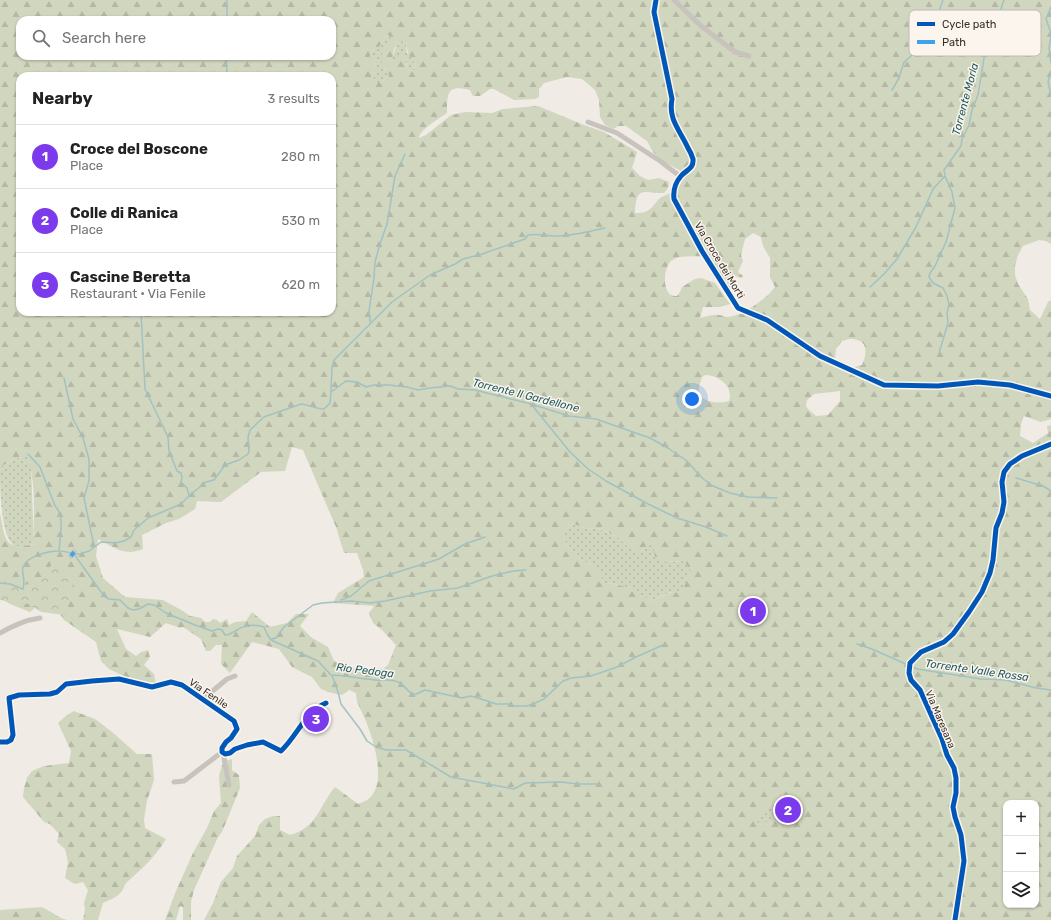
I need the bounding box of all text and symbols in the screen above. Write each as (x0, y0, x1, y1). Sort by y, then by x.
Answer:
legend (909, 10, 1041, 56)
search box (16, 16, 336, 60)
text: Cycle path (942, 18, 996, 31)
icon: search (30, 27, 52, 49)
text: Search here (62, 29, 146, 47)
text: Path (942, 36, 966, 49)
water label: Torrente Morla (950, 61, 982, 137)
text: Nearby (32, 88, 93, 108)
text: 3 results (268, 91, 320, 106)
text: Croce del Boscone (70, 140, 208, 158)
text: 1 (42, 149, 48, 164)
text: 280 m (281, 149, 320, 164)
text: Place (70, 158, 103, 173)
text: Colle di Ranica (70, 204, 178, 222)
text: 2 (41, 213, 49, 228)
text: 530 m (281, 213, 320, 228)
street label: Via Croce dei Morti (692, 220, 747, 301)
text: Place (70, 222, 103, 237)
text: Cascine Beretta (70, 268, 191, 286)
text: 3 (41, 277, 49, 292)
text: 620 m (282, 277, 320, 292)
text: Restaurant · Via Fenile (70, 286, 206, 301)
water label: Torrente Il Gardellone (471, 376, 581, 415)
your location (682, 389, 702, 409)
pin: 1 (740, 596, 766, 626)
water label: Torrente Valle Rossa (924, 657, 1030, 684)
water label: Rio Pedoga (335, 661, 395, 681)
street label: Via Fenile (187, 676, 231, 712)
street label: Via Maresana (922, 689, 958, 750)
pin: 3 (303, 704, 329, 734)
pin: 2 (775, 795, 801, 825)
map controls (1003, 800, 1039, 908)
button: + (1003, 800, 1039, 836)
button: − (1003, 836, 1039, 872)
button: layers (1003, 872, 1039, 908)

